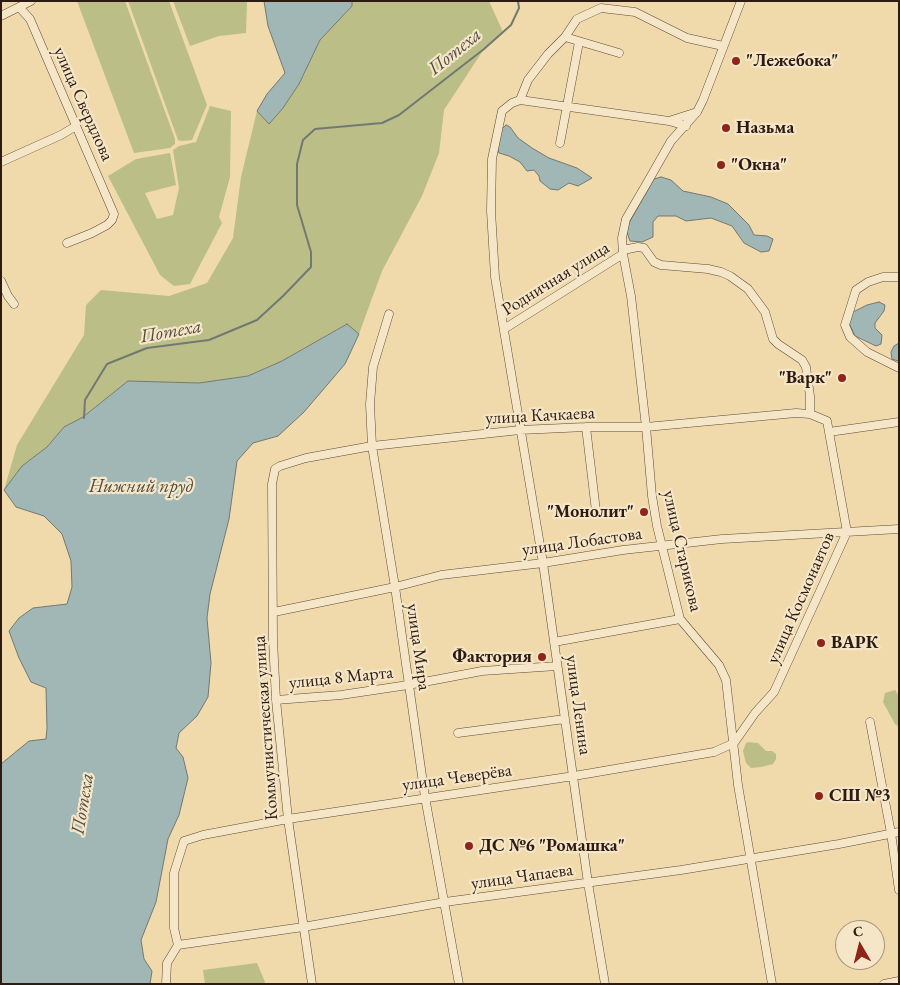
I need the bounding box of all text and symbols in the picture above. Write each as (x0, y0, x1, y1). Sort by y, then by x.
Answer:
water label: Потеха (424, 24, 486, 80)
street label: улица Свердлова (48, 44, 118, 164)
place label: "Лежебока" (746, 50, 838, 72)
marker: "Лежебока" (730, 55, 742, 67)
place label: Назьма (736, 117, 794, 139)
marker: Назьма (720, 122, 732, 134)
place label: "Окна" (731, 154, 787, 176)
marker: "Окна" (715, 159, 727, 171)
street label: Родничная улица (498, 237, 614, 321)
water label: Потеха (139, 315, 203, 349)
place label: "Варк" (779, 367, 832, 389)
marker: "Варк" (836, 372, 848, 384)
street label: улица Качкаева (485, 402, 595, 430)
water label: Нижний пруд (89, 476, 193, 498)
street label: улица Старикова (658, 488, 706, 614)
place label: "Монолит" (547, 501, 634, 523)
marker: "Монолит" (638, 506, 650, 518)
street label: улица Лобастова (521, 523, 643, 561)
street label: улица Космонавтов (762, 529, 840, 667)
street label: улица Мира (401, 602, 435, 692)
place label: ВАРК (831, 632, 878, 654)
street label: Коммунистическая улица (249, 635, 283, 821)
marker: ВАРК (815, 637, 827, 649)
place label: Фактория (453, 646, 532, 668)
marker: Фактория (536, 651, 548, 663)
street label: улица Ленина (560, 654, 596, 756)
street label: улица 8 Марта (288, 662, 394, 694)
street label: улица Чеверёва (401, 760, 513, 796)
water label: Потеха (67, 772, 99, 836)
place label: СШ №3 (829, 785, 891, 807)
marker: СШ №3 (813, 790, 825, 802)
place label: ДС №6 "Ромашка" (479, 835, 625, 857)
marker: ДС №6 "Ромашка" (463, 840, 475, 852)
street label: улица Чапаева (469, 859, 575, 895)
north arrow (835, 920, 885, 970)
text: С (852, 922, 864, 941)

